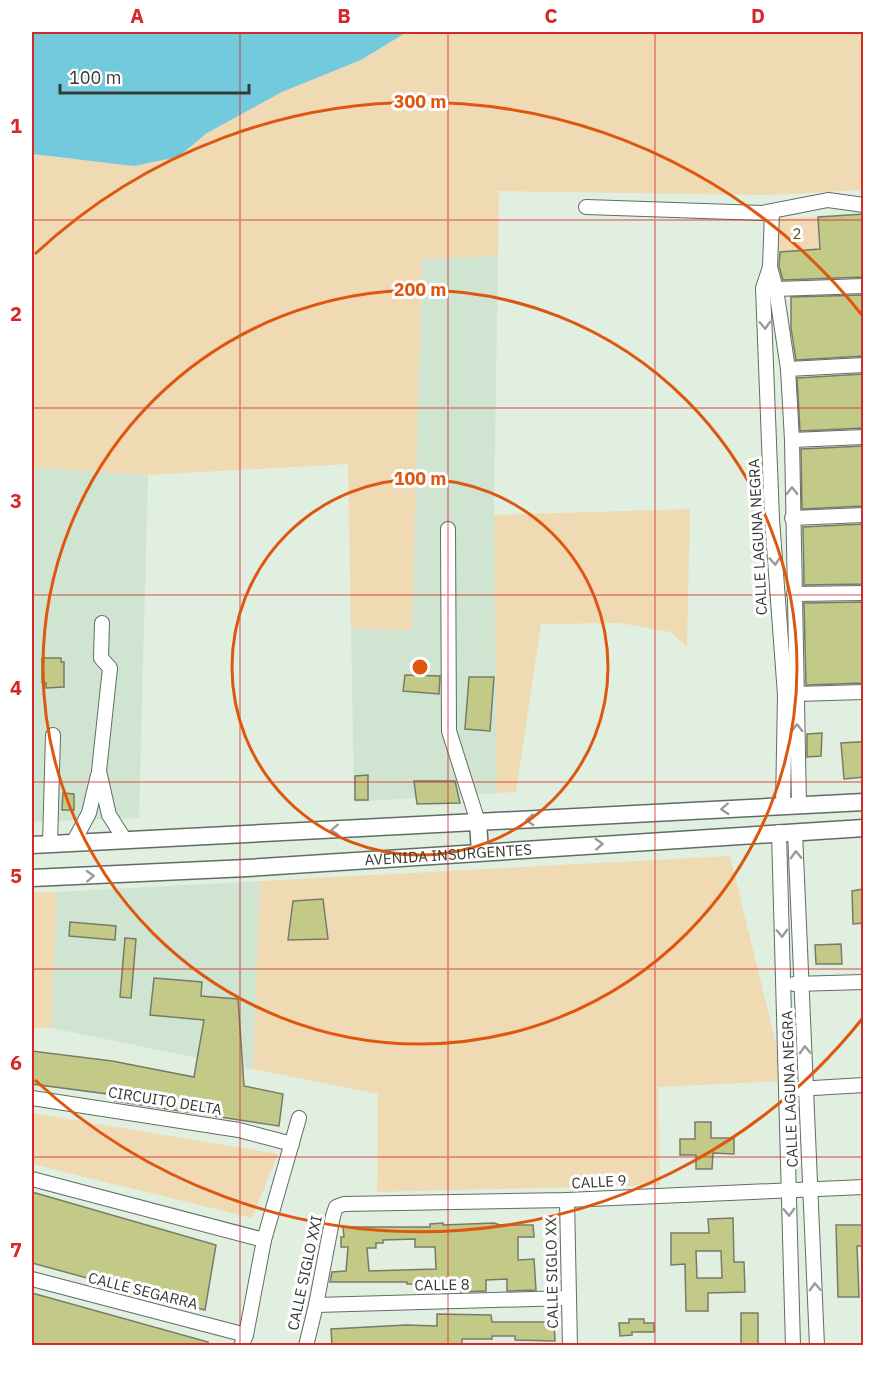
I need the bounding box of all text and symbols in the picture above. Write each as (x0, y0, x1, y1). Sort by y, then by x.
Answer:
text: A (130, 2, 144, 29)
text: B (337, 2, 351, 29)
text: C (544, 2, 558, 29)
text: D (751, 2, 765, 29)
scale bar (60, 57, 249, 95)
text: 100 m (69, 66, 121, 89)
text: 300 m (394, 90, 446, 113)
text: 1 (10, 112, 22, 139)
park label: 2 (792, 224, 802, 243)
text: 200 m (394, 278, 446, 301)
text: 2 (10, 300, 22, 327)
one-way arrow (758, 320, 771, 329)
street label: CALLE LAGUNA NEGRA (744, 458, 771, 616)
text: 100 m (394, 467, 446, 490)
one-way arrow (786, 486, 798, 495)
text: 3 (10, 487, 22, 514)
one-way arrow (769, 557, 782, 566)
centre of rings (410, 657, 430, 677)
text: 4 (10, 674, 22, 701)
one-way arrow (790, 723, 803, 732)
one-way arrow (720, 803, 729, 816)
one-way arrow (526, 813, 535, 826)
one-way arrow (331, 823, 340, 836)
one-way arrow (594, 838, 603, 851)
street label: AVENIDA INSURGENTES (364, 840, 532, 869)
one-way arrow (790, 851, 803, 860)
text: 5 (10, 862, 22, 889)
one-way arrow (85, 869, 94, 882)
one-way arrow (775, 928, 788, 937)
street label: CALLE LAGUNA NEGRA (777, 1010, 802, 1168)
one-way arrow (798, 1046, 811, 1055)
text: 6 (10, 1049, 22, 1076)
street label: CIRCUITO DELTA (107, 1082, 224, 1119)
street label: CALLE 9 (571, 1171, 627, 1192)
one-way arrow (783, 1207, 795, 1216)
street label: CALLE SIGLO XXI (283, 1214, 326, 1332)
street label: CALLE SIGLO XX (541, 1217, 562, 1329)
text: 7 (10, 1236, 22, 1263)
street label: CALLE SEGARRA (86, 1268, 200, 1313)
street label: CALLE 8 (414, 1275, 470, 1294)
one-way arrow (808, 1283, 821, 1292)

